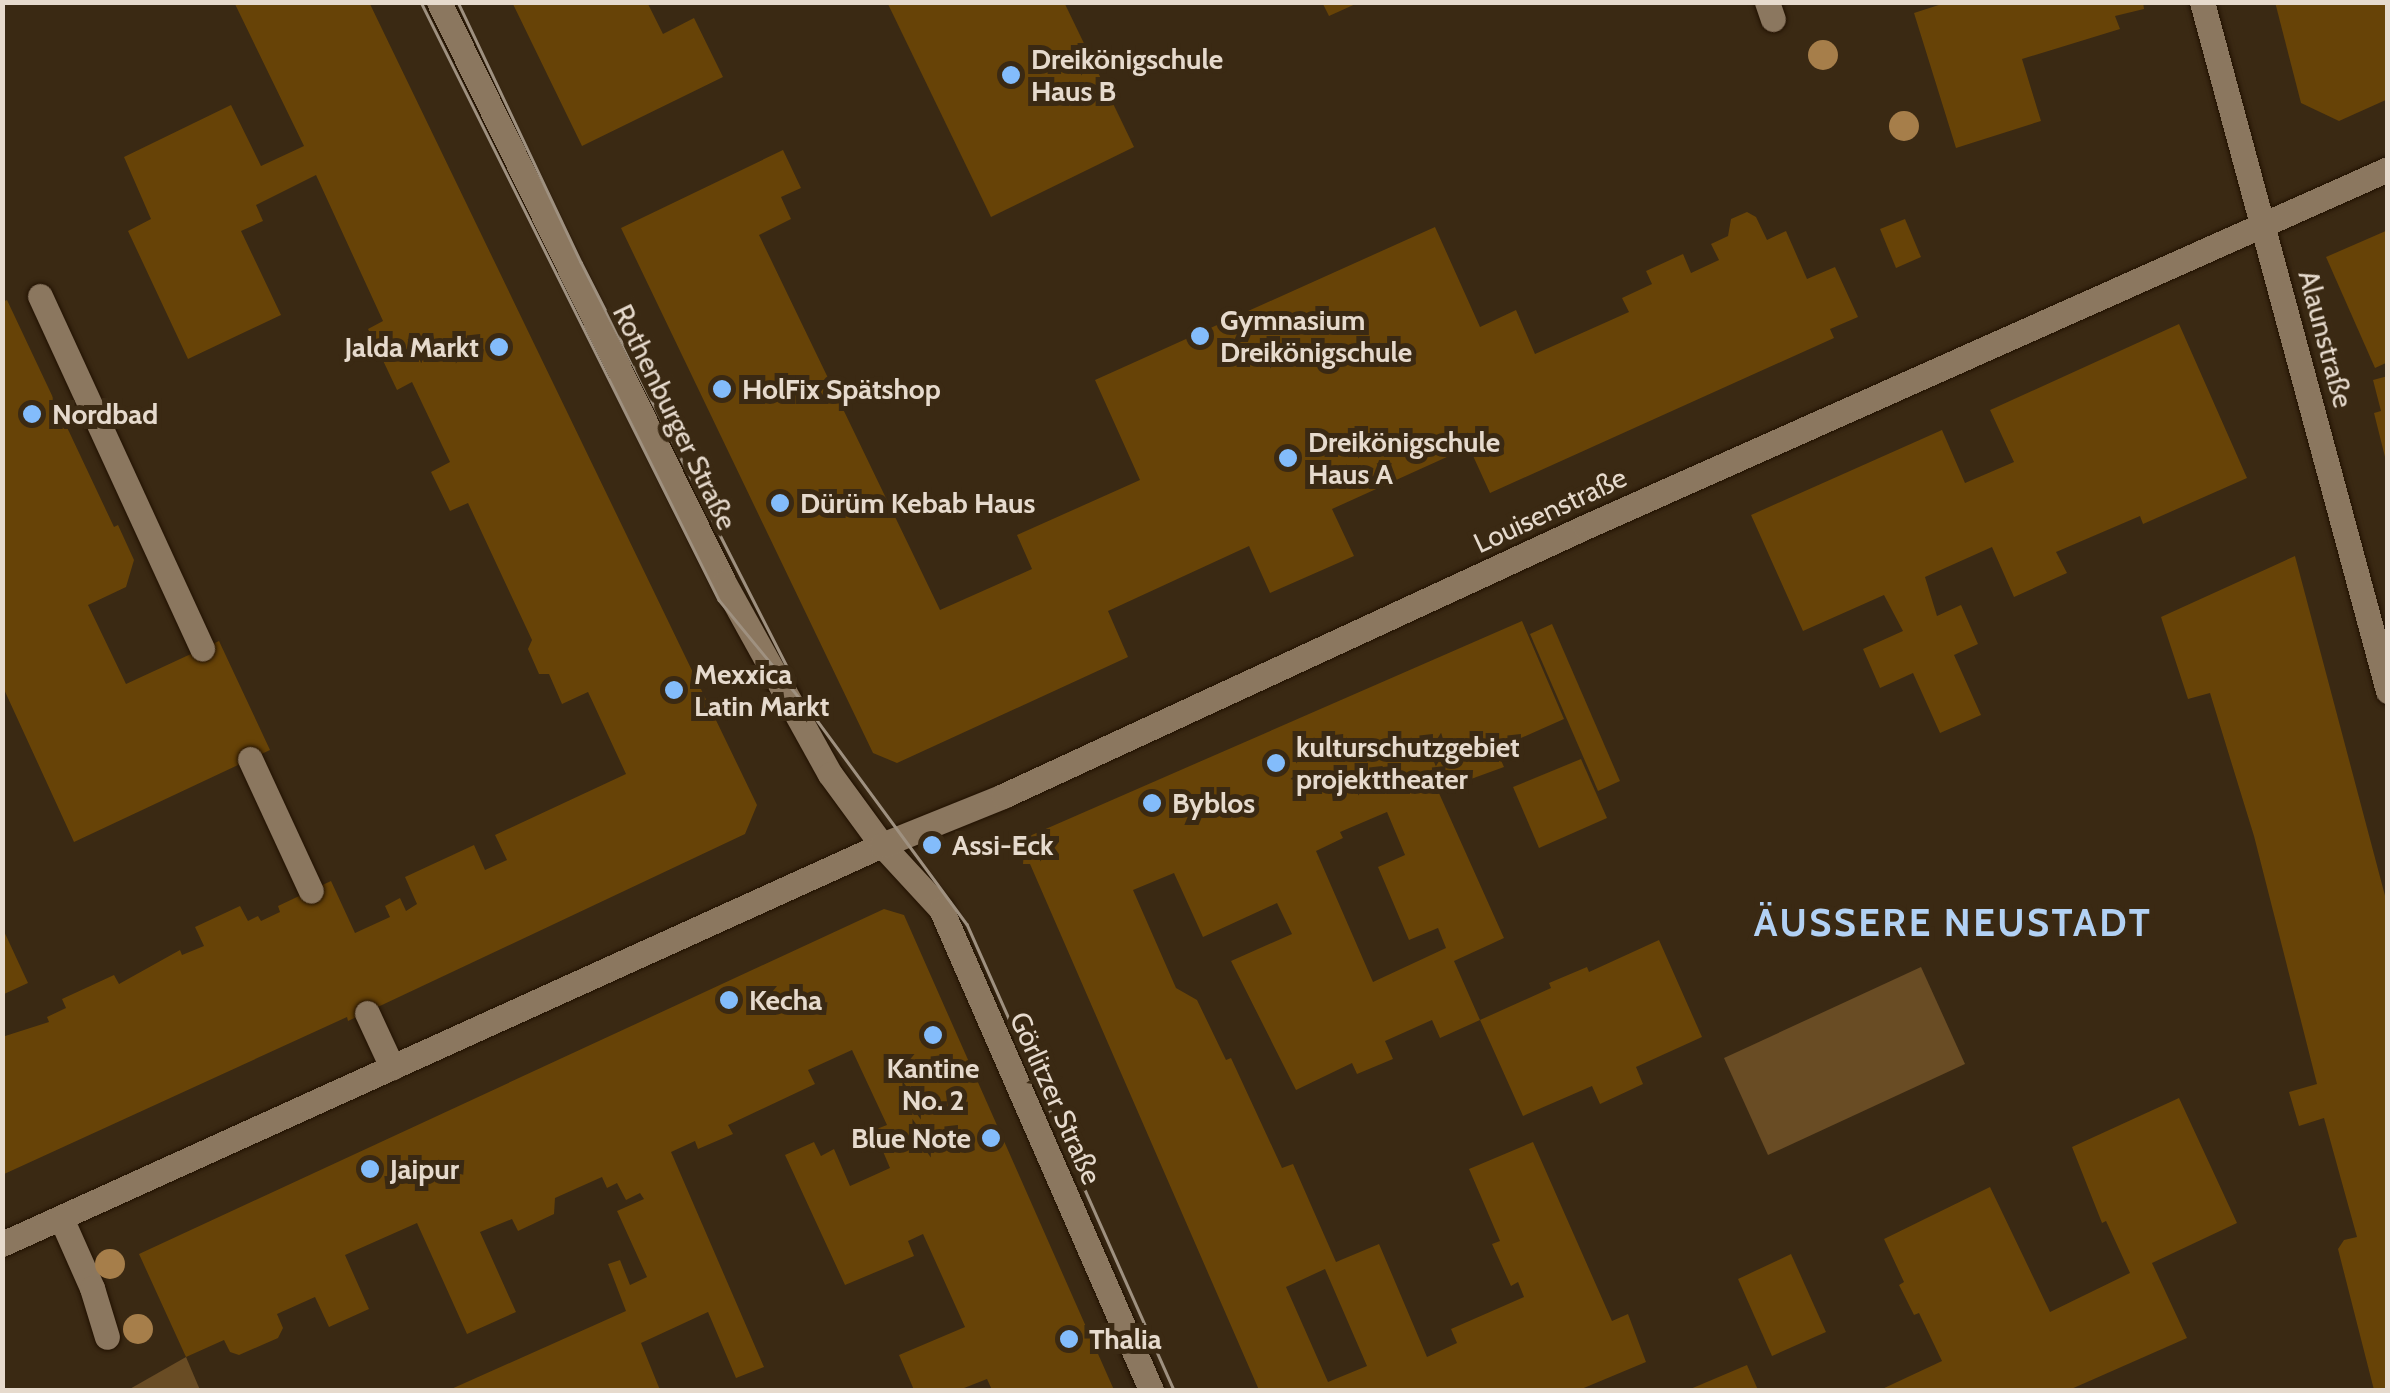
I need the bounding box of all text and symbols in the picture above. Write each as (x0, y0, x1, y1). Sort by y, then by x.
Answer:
place label: Dreikönigschule Haus B (1031, 42, 1223, 108)
marker: Dreikönigschule Haus B (1000, 64, 1022, 86)
street label: Alaunstraße (2292, 267, 2360, 411)
street label: Rothenburger Straße (606, 299, 744, 535)
place label: Gymnasium Dreikönigschule (1220, 303, 1412, 369)
marker: Gymnasium Dreikönigschule (1189, 325, 1211, 347)
place label: Jalda Markt (344, 330, 479, 364)
marker: Jalda Markt (488, 336, 510, 358)
place label: HolFix Spätshop (742, 372, 941, 406)
marker: HolFix Spätshop (711, 378, 733, 400)
place label: Nordbad (52, 397, 158, 431)
marker: Nordbad (21, 403, 43, 425)
place label: Dreikönigschule Haus A (1308, 425, 1500, 491)
marker: Dreikönigschule Haus A (1277, 447, 1299, 469)
street label: Louisenstraße (1468, 460, 1632, 560)
place label: Dürüm Kebab Haus (800, 486, 1035, 520)
marker: Dürüm Kebab Haus (769, 492, 791, 514)
place label: Mexxica Latin Markt (694, 657, 829, 723)
marker: Mexxica Latin Markt (663, 679, 685, 701)
place label: kulturschutzgebiet projekttheater (1296, 730, 1520, 796)
marker: kulturschutzgebiet projekttheater (1265, 752, 1287, 774)
place label: Byblos (1172, 786, 1255, 820)
marker: Byblos (1141, 792, 1163, 814)
place label: Assi-Eck (952, 828, 1054, 862)
marker: Assi-Eck (921, 834, 943, 856)
district label: ÄUSSERE NEUSTADT (1754, 900, 2152, 946)
place label: Kecha (749, 983, 822, 1017)
marker: Kecha (718, 989, 740, 1011)
street label: Görlitzer Straße (1003, 1007, 1109, 1189)
marker: Kantine No. 2 (922, 1024, 944, 1046)
place label: Kantine No. 2 (887, 1051, 979, 1117)
place label: Blue Note (851, 1121, 971, 1155)
marker: Blue Note (980, 1127, 1002, 1149)
place label: Jaipur (390, 1152, 459, 1186)
marker: Jaipur (359, 1158, 381, 1180)
place label: Thalia (1089, 1322, 1162, 1356)
marker: Thalia (1058, 1328, 1080, 1350)

